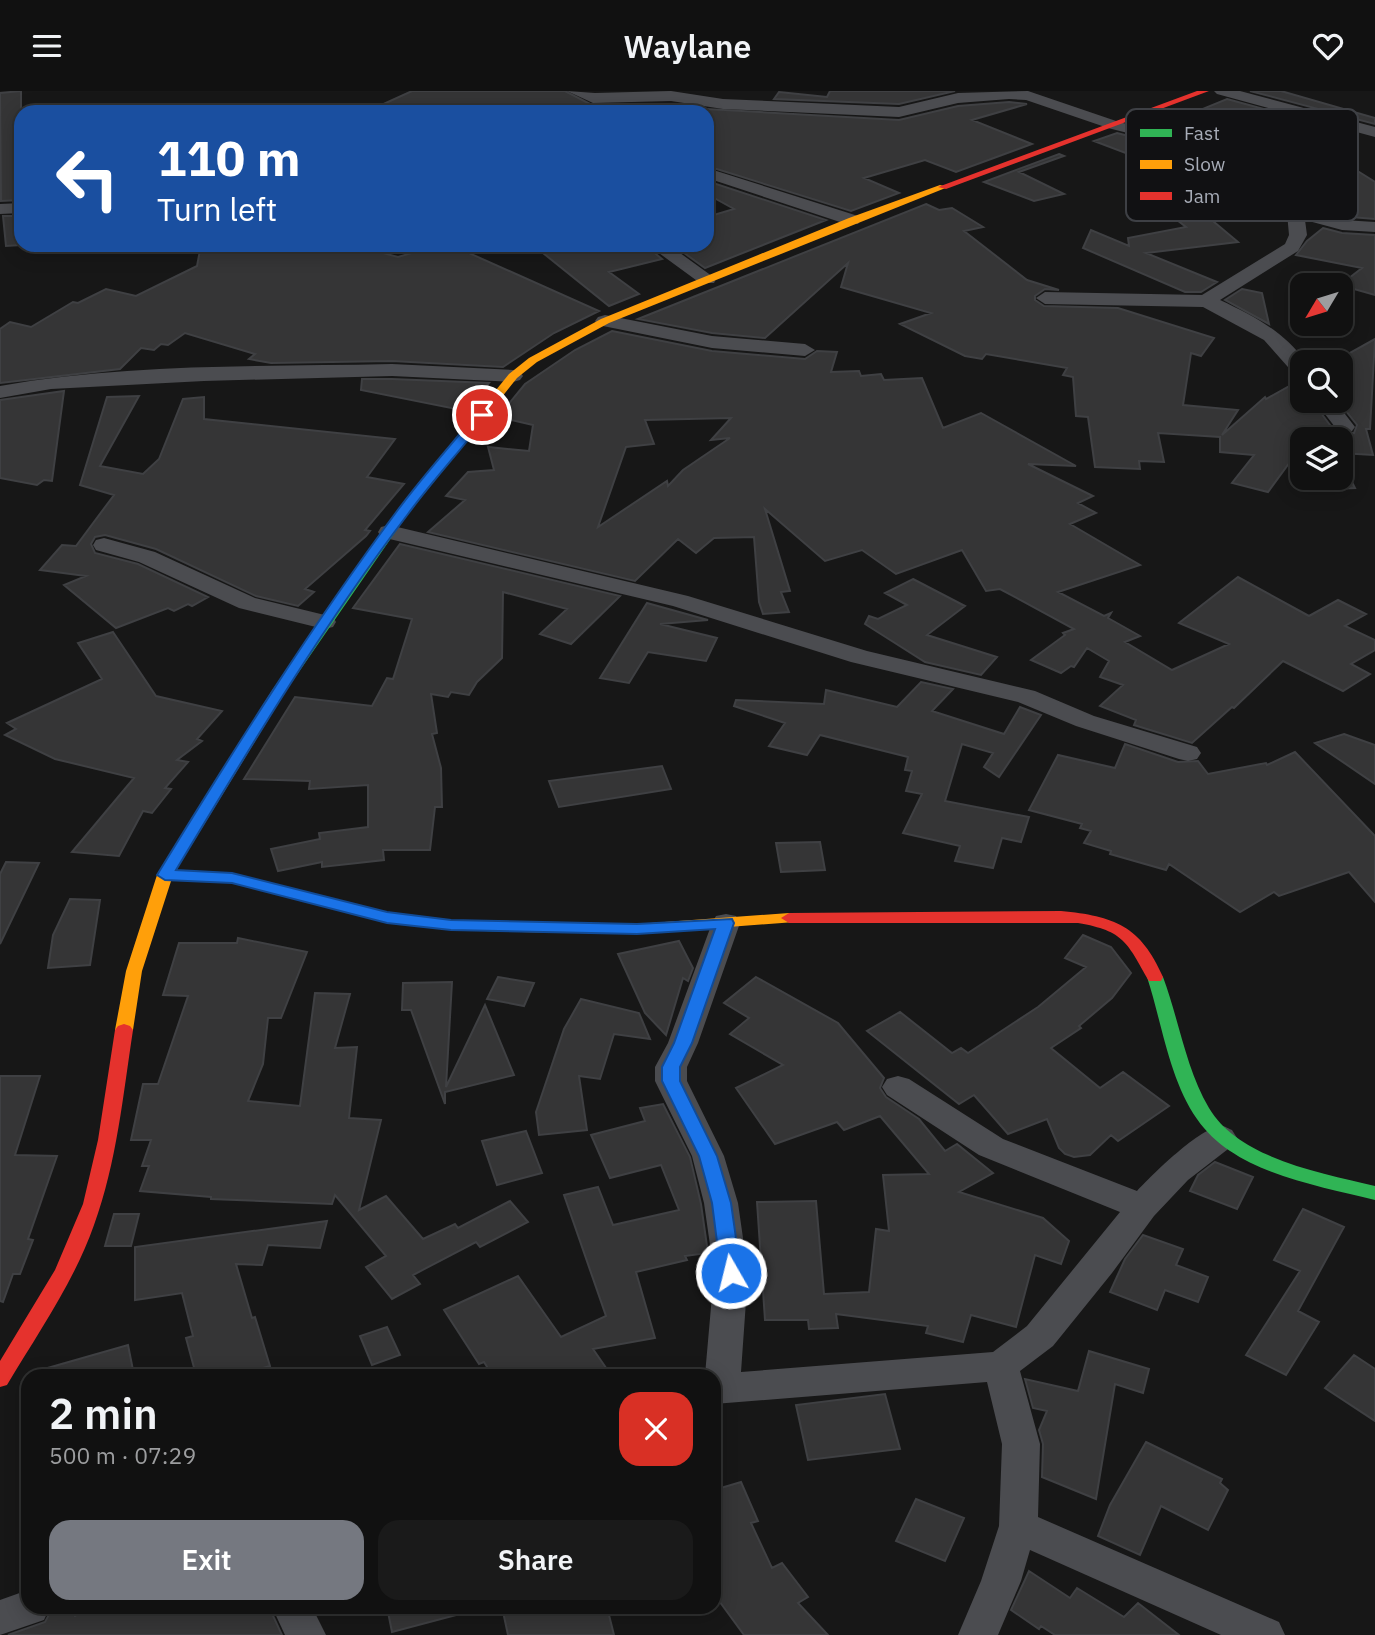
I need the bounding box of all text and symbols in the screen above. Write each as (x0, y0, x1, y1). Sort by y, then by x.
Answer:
text: Waylane (624, 25, 751, 67)
icon: menu (28, 27, 66, 65)
icon: heart (1309, 27, 1347, 65)
legend (1126, 109, 1358, 221)
text: Fast (1184, 121, 1220, 145)
text: 110 m (157, 126, 301, 189)
icon: left (42, 133, 133, 224)
text: Slow (1184, 152, 1225, 176)
text: Jam (1184, 184, 1220, 208)
text: Turn left (157, 188, 277, 230)
north arrow (1290, 273, 1353, 336)
map controls (1290, 273, 1353, 490)
button: search (1290, 350, 1353, 413)
pin (452, 385, 512, 445)
icon: arrive (463, 396, 501, 434)
button: layers (1290, 427, 1353, 490)
position arrow (694, 1236, 768, 1310)
text: 2 min (49, 1386, 158, 1441)
button: close (619, 1392, 693, 1466)
text: 500 m · 07:29 (49, 1440, 196, 1470)
button: Exit (49, 1520, 364, 1600)
button: Share (378, 1520, 693, 1600)

